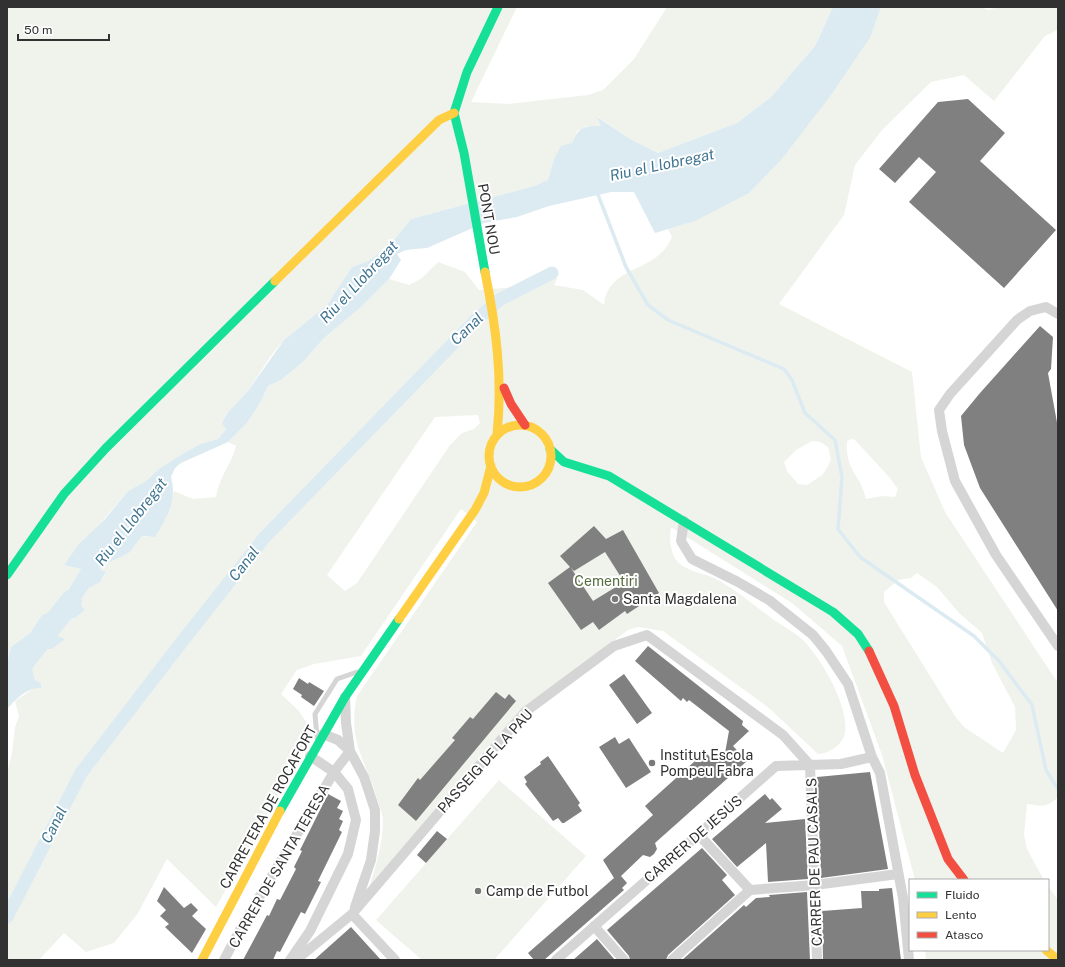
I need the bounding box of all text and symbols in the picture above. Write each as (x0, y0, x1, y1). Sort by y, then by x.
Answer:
scale bar (18, 16, 109, 42)
text: 50 m (24, 23, 52, 37)
water label: Riu el Llobregat (608, 145, 716, 184)
street label: PONT NOU (475, 182, 503, 256)
water label: Riu el Llobregat (316, 237, 401, 326)
water label: Canal (447, 309, 486, 348)
water label: Riu el Llobregat (91, 474, 170, 569)
water label: Canal (225, 543, 262, 584)
park label: Cementiri (574, 573, 638, 589)
place label: Santa Magdalena (623, 591, 737, 607)
marker: Santa Magdalena (610, 594, 620, 604)
street label: PASSEIG DE LA PAU (434, 706, 536, 816)
street label: CARRETERA DE ROCAFORT (216, 723, 320, 891)
place label: Institut Escola Pompeu Fabra (660, 747, 754, 779)
marker: Institut Escola Pompeu Fabra (647, 758, 657, 768)
street label: CARRER DE PAU CASALS (803, 778, 825, 946)
street label: CARRER DE SANTA TERESA (226, 781, 333, 951)
street label: CARRER DE JESÚS (639, 791, 745, 886)
water label: Canal (37, 804, 70, 846)
legend (909, 879, 1049, 951)
place label: Camp de Futbol (486, 883, 589, 899)
marker: Camp de Futbol (473, 886, 483, 896)
text: Fluido (945, 888, 980, 902)
text: Lento (945, 908, 977, 922)
text: Atasco (945, 928, 984, 942)

